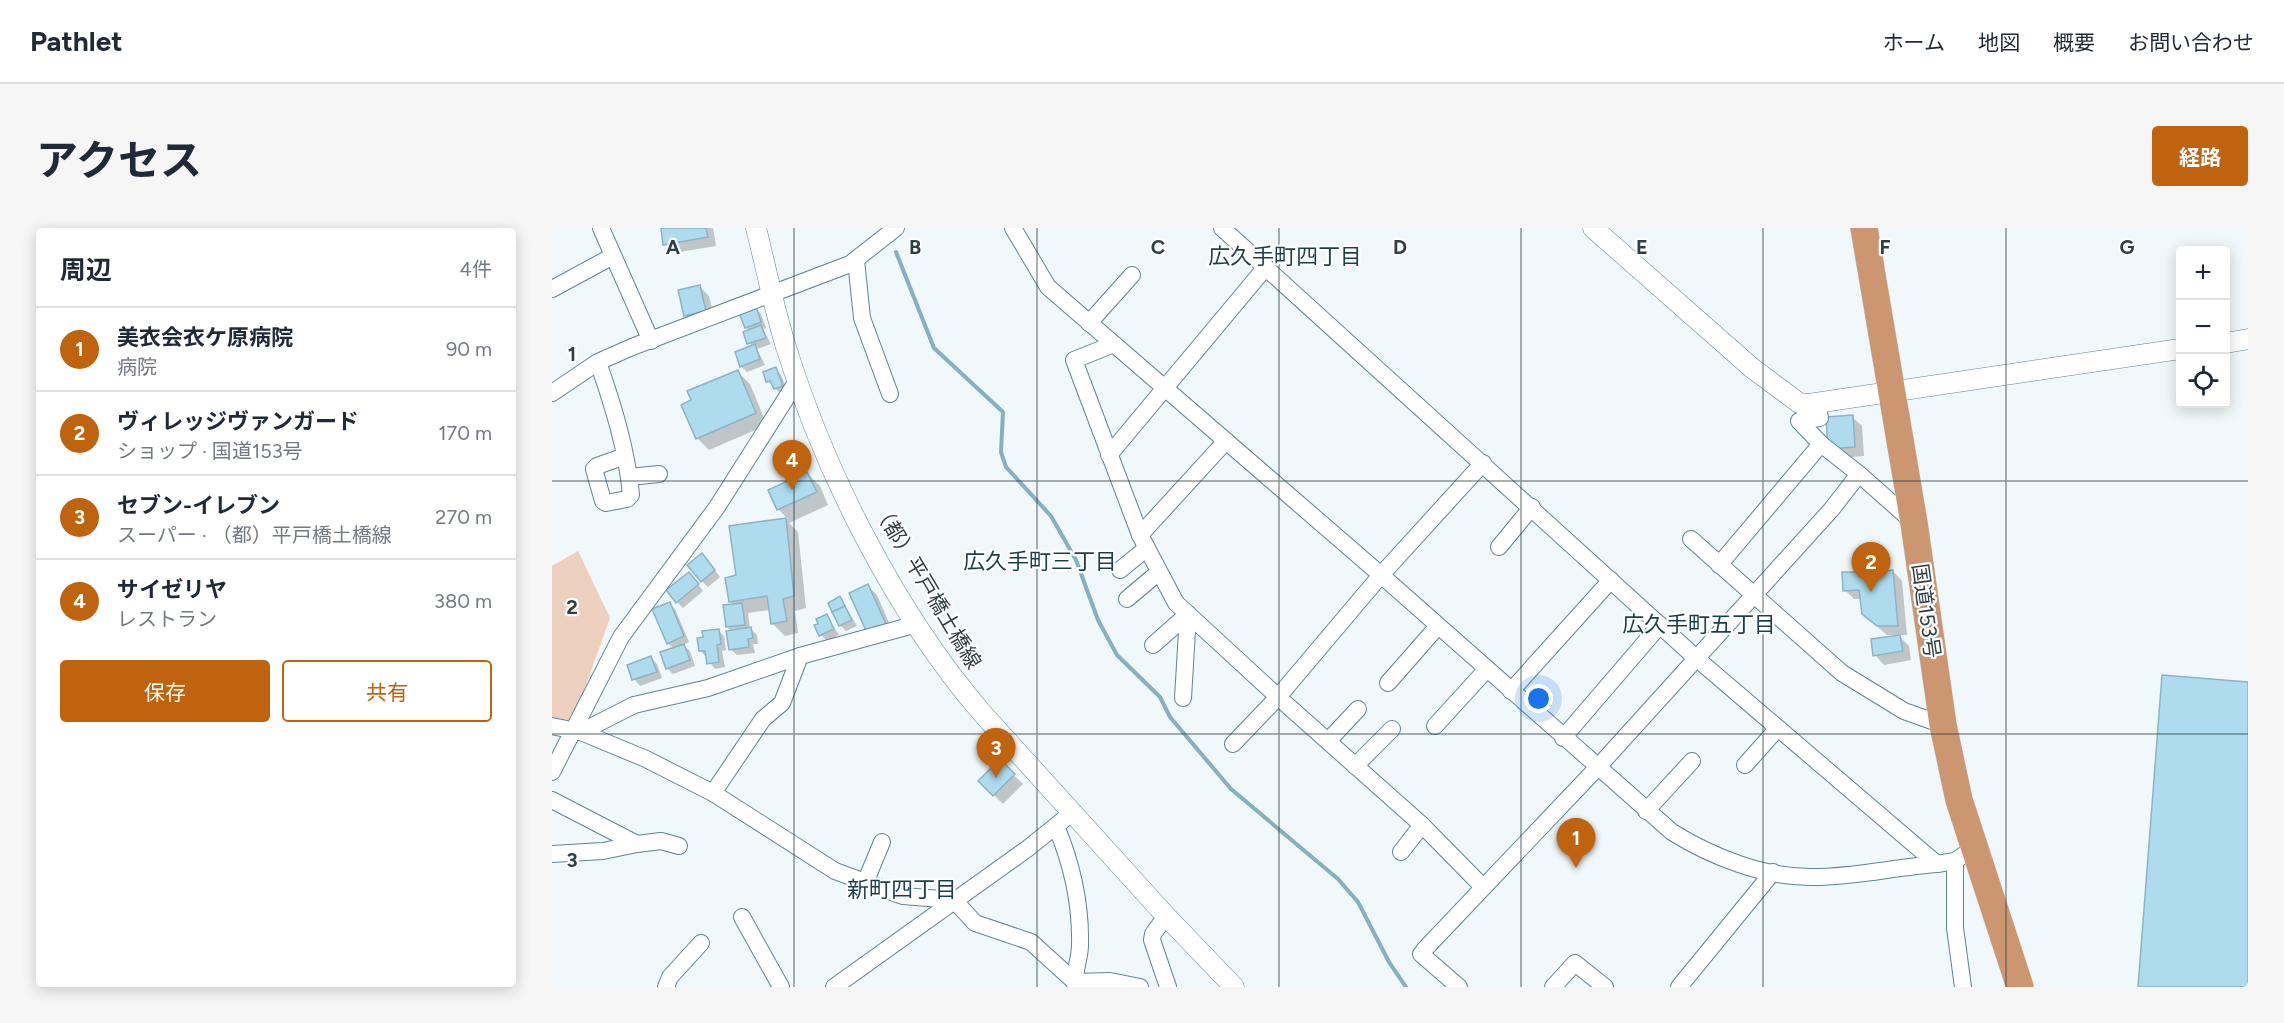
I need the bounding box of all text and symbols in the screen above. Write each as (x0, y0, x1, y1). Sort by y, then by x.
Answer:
text: Pathlet (30, 24, 122, 58)
text: ホーム (1883, 30, 1945, 55)
text: 地図 (1978, 30, 2020, 55)
text: 概要 (2053, 30, 2095, 55)
text: お問い合わせ (2128, 30, 2254, 55)
button: 経路 (2152, 126, 2248, 186)
text: アクセス (36, 135, 202, 186)
text: A (666, 235, 681, 259)
text: B (909, 235, 921, 259)
text: C (1151, 235, 1165, 259)
text: D (1393, 235, 1407, 259)
text: E (1636, 235, 1648, 259)
text: F (1879, 235, 1891, 259)
text: G (2120, 235, 2135, 259)
district label: 広久手町四丁目 (1208, 243, 1362, 270)
map controls (2176, 246, 2230, 408)
button: + (2176, 246, 2230, 300)
text: 周辺 (60, 254, 112, 286)
text: 4件 (460, 257, 492, 281)
button: − (2176, 300, 2230, 354)
text: 美衣会衣ケ原病院 (117, 324, 293, 351)
text: 1 (75, 337, 84, 361)
text: 90 m (446, 337, 492, 361)
text: 1 (568, 342, 576, 366)
button: locate (2176, 354, 2230, 408)
text: 病院 (117, 355, 157, 379)
text: ヴィレッジヴァンガード (117, 408, 359, 435)
text: 2 (74, 421, 85, 445)
text: 170 m (438, 421, 492, 445)
text: ショップ · 国道153号 (117, 439, 303, 463)
pin: 4 (772, 440, 812, 490)
text: セブン-イレブン (117, 492, 280, 519)
street label: （都）平戸橋土橋線 (868, 498, 987, 673)
text: 3 (74, 505, 85, 529)
text: 270 m (435, 505, 492, 529)
text: スーパー · （都）平戸橋土橋線 (117, 523, 392, 547)
pin: 2 (1852, 542, 1890, 592)
district label: 広久手町三丁目 (963, 548, 1117, 575)
street label: 国道153号 (1907, 562, 1945, 660)
text: サイゼリヤ (117, 576, 227, 603)
text: 4 (73, 589, 86, 613)
text: 380 m (434, 589, 492, 613)
text: 2 (566, 595, 578, 619)
text: レストラン (117, 607, 217, 631)
district label: 広久手町五丁目 (1622, 611, 1776, 638)
button: 保存 (60, 660, 270, 722)
button: 共有 (282, 660, 492, 722)
your location (1524, 684, 1553, 713)
pin: 3 (976, 728, 1016, 778)
pin: 1 (1556, 818, 1596, 868)
text: 3 (566, 848, 578, 872)
district label: 新町四丁目 (847, 876, 957, 903)

